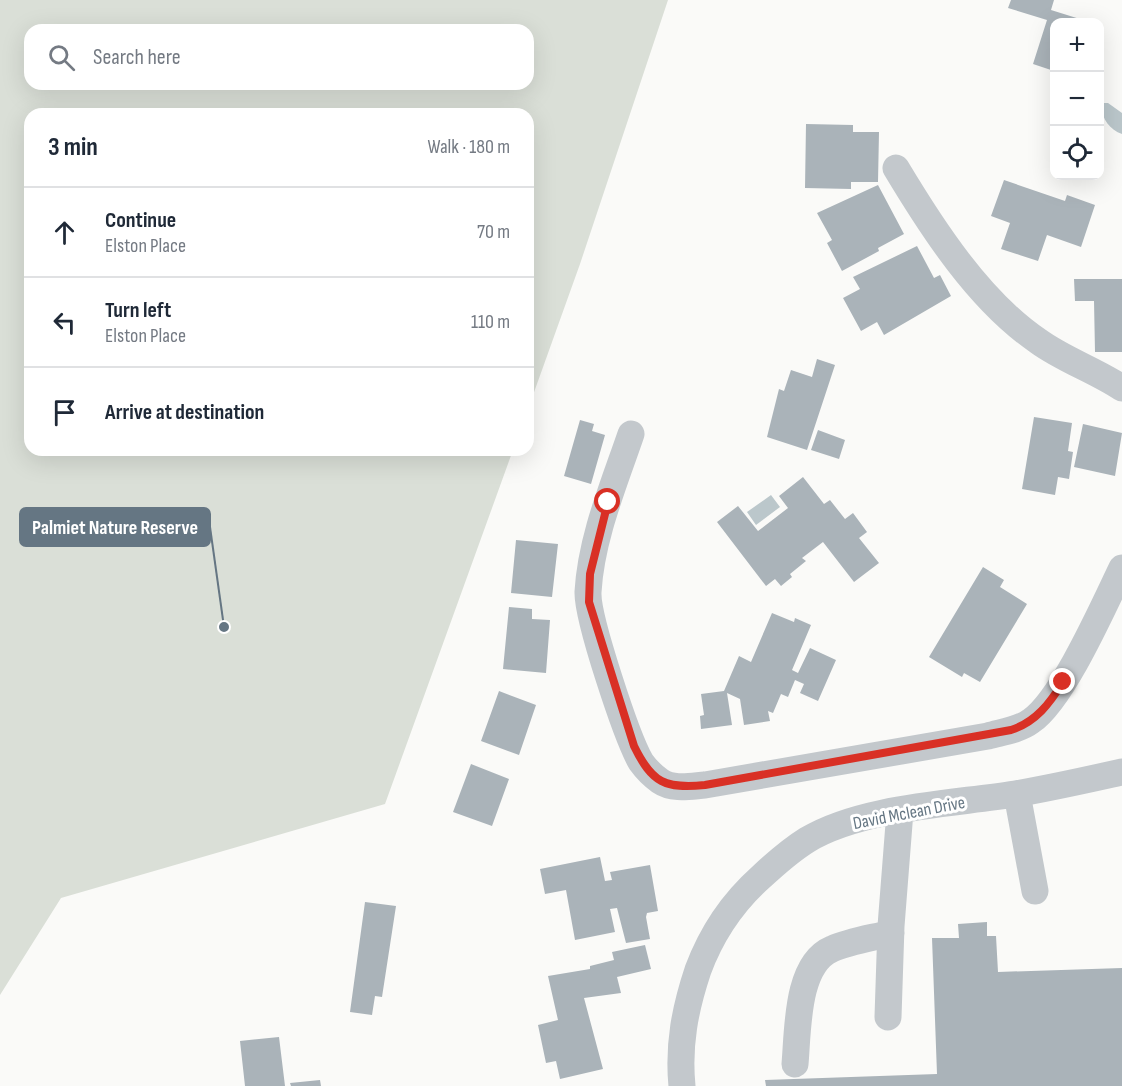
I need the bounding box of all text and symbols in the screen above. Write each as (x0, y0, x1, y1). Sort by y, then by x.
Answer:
map controls (1050, 18, 1104, 180)
button: + (1050, 18, 1104, 72)
search box (24, 24, 534, 90)
icon: search (45, 41, 78, 74)
text: Search here (93, 44, 180, 71)
button: − (1050, 72, 1104, 126)
button: locate (1050, 126, 1104, 180)
text: 3 min (48, 132, 98, 163)
text: Walk · 180 m (427, 135, 510, 159)
text: Continue (105, 207, 176, 234)
icon: ahead (48, 216, 81, 249)
text: 70 m (477, 220, 510, 244)
text: Elston Place (105, 234, 186, 258)
text: Turn left (105, 297, 171, 324)
icon: left (48, 306, 81, 339)
text: 110 m (471, 310, 510, 334)
text: Elston Place (105, 324, 186, 348)
icon: arrive (48, 396, 81, 429)
text: Arrive at destination (105, 399, 264, 426)
route start (594, 488, 620, 514)
callout: Palmiet Nature Reserve (20, 508, 210, 546)
text: Palmiet Nature Reserve (32, 516, 198, 540)
route end (1049, 668, 1075, 694)
street label: David Mclean Drive (851, 792, 967, 834)

